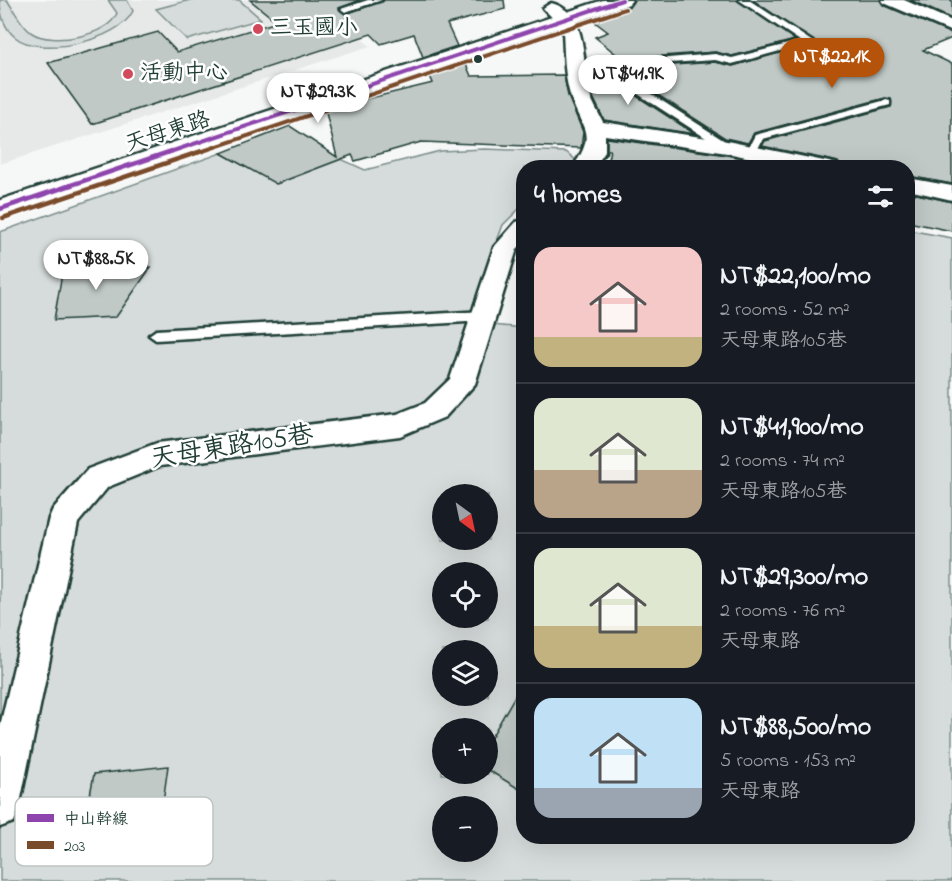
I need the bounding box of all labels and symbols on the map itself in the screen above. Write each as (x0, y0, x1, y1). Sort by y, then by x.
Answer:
place label: 三玉國小 (270, 13, 358, 45)
marker: 三玉國小 (251, 22, 265, 36)
pin: NT$22.1K (770, 38, 894, 89)
unlabelled marker (472, 53, 484, 65)
pin: NT$41.9K (566, 55, 690, 106)
place label: 活動中心 (140, 58, 228, 90)
marker: 活動中心 (121, 67, 135, 81)
pin: NT$29.3K (256, 73, 380, 124)
street label: 天母東路 (121, 104, 215, 162)
pin: NT$88.5K (34, 240, 158, 291)
street label: 天母東路105巷 (148, 416, 316, 480)
north arrow (432, 484, 498, 550)
legend (15, 797, 213, 866)
text: 中山幹線 (64, 808, 128, 832)
text: 203 (64, 835, 85, 859)

